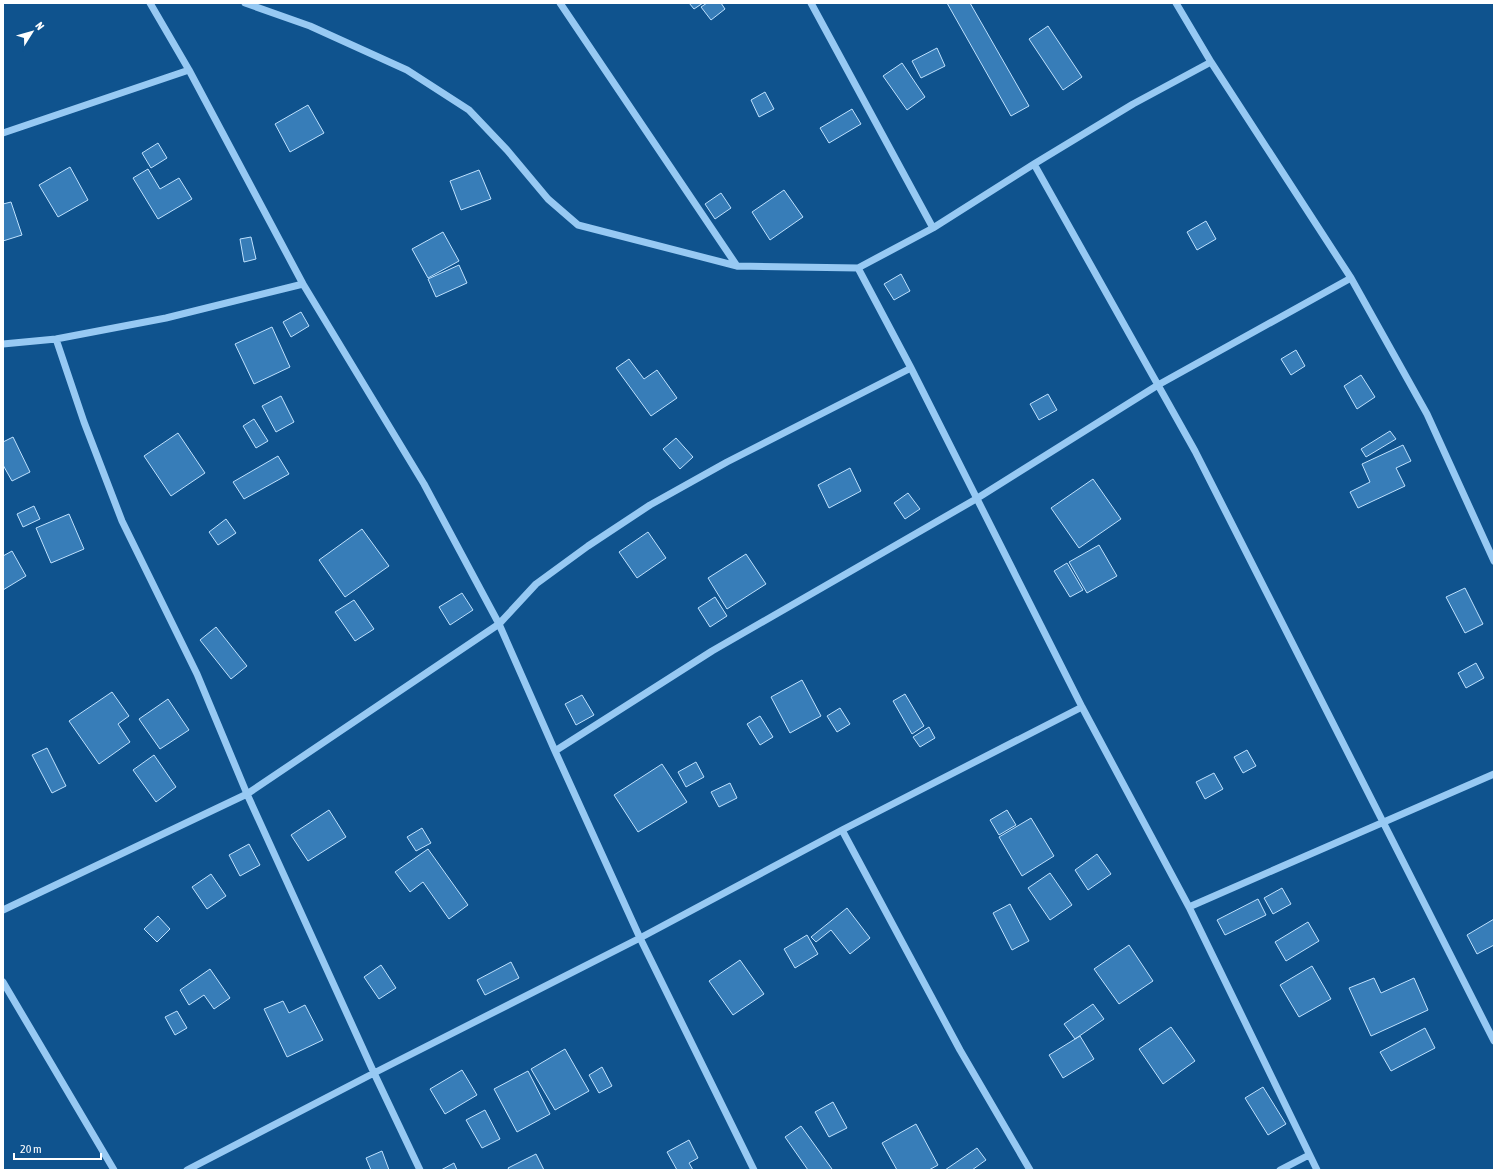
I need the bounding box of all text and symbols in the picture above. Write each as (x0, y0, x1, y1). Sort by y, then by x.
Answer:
north arrow (12, 12, 52, 52)
text: N (33, 20, 47, 32)
scale bar (14, 1135, 101, 1161)
text: 20 m (20, 1142, 42, 1156)

